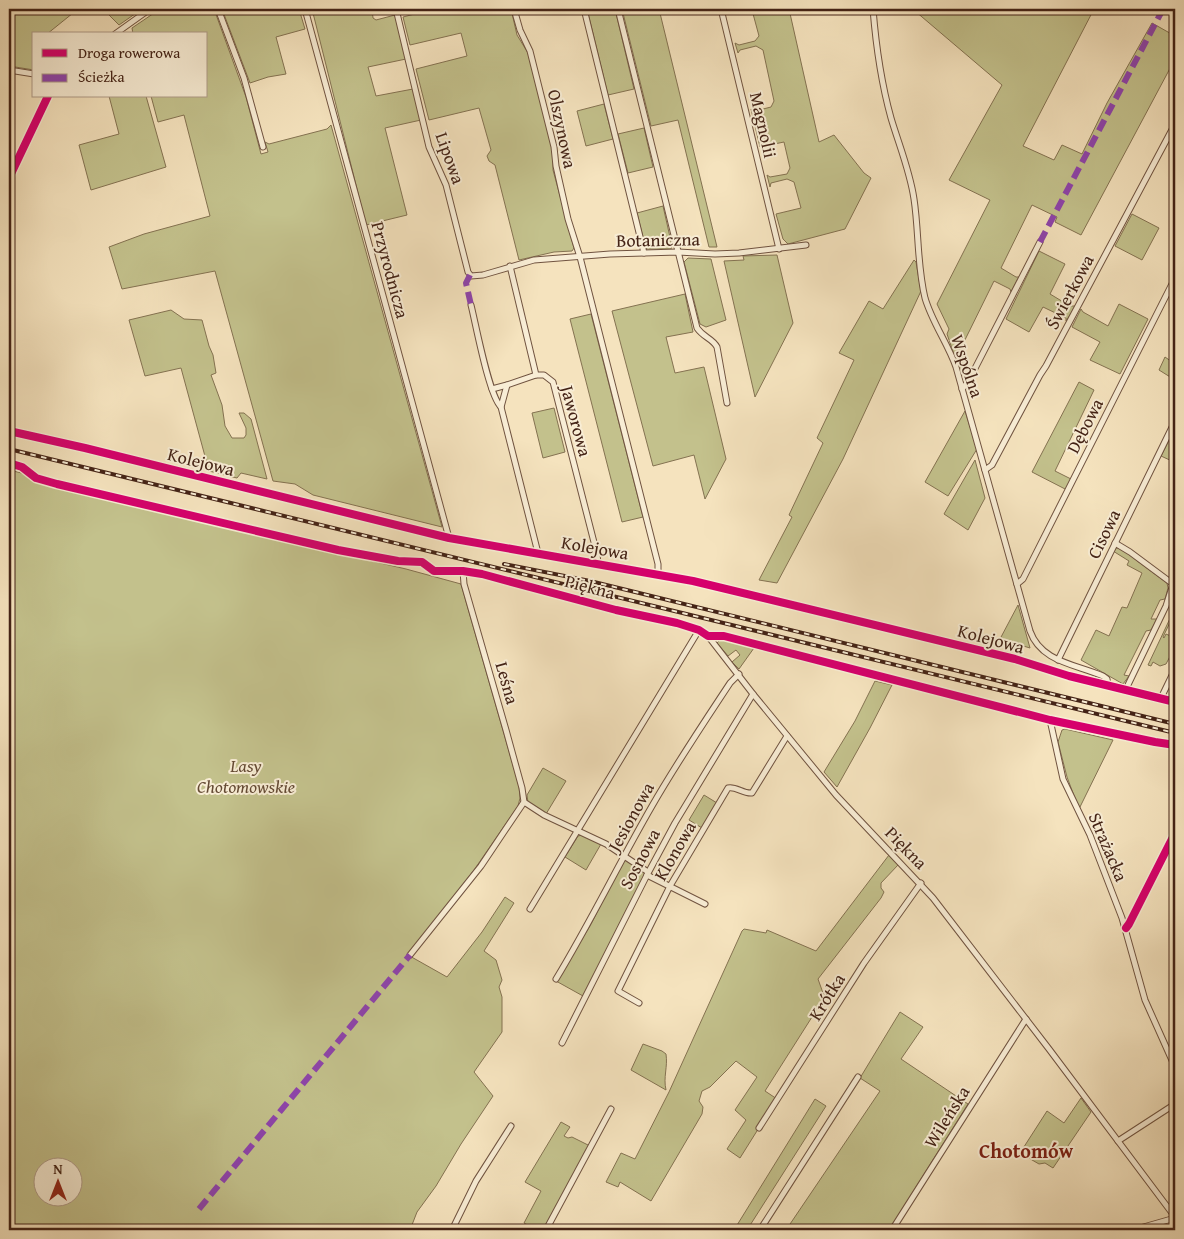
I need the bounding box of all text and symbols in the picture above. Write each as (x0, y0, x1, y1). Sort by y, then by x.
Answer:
legend (32, 32, 208, 98)
text: Droga rowerowa (78, 42, 180, 63)
text: Ścieżka (78, 66, 125, 87)
street label: Olszynowa (541, 87, 584, 171)
street label: Magnolii (743, 89, 784, 160)
street label: Lipowa (429, 128, 472, 188)
street label: Przyrodnicza (365, 218, 417, 322)
street label: Botaniczna (616, 225, 701, 254)
street label: Świerkowa (1039, 249, 1101, 334)
street label: Wspólna (944, 331, 991, 401)
street label: Jaworowa (554, 380, 599, 460)
street label: Dębowa (1059, 393, 1110, 458)
street label: Kolejowa (165, 440, 238, 483)
street label: Cisowa (1080, 504, 1127, 563)
street label: Kolejowa (559, 528, 631, 567)
street label: Piękna (562, 567, 619, 606)
street label: Kolejowa (955, 617, 1028, 660)
street label: Leśna (489, 658, 527, 708)
park label: Lasy Chotomowskie (197, 752, 295, 800)
street label: Jesionowa (599, 777, 661, 858)
street label: Strażacka (1082, 808, 1135, 886)
street label: Klonowa (647, 815, 703, 886)
street label: Piękna (879, 820, 934, 876)
street label: Sosnowa (612, 823, 667, 894)
street label: Krótka (802, 967, 852, 1026)
street label: Wileńska (917, 1080, 977, 1153)
district label: Chotomów (979, 1136, 1074, 1165)
north arrow (32, 1156, 82, 1206)
text: N (53, 1159, 63, 1179)

